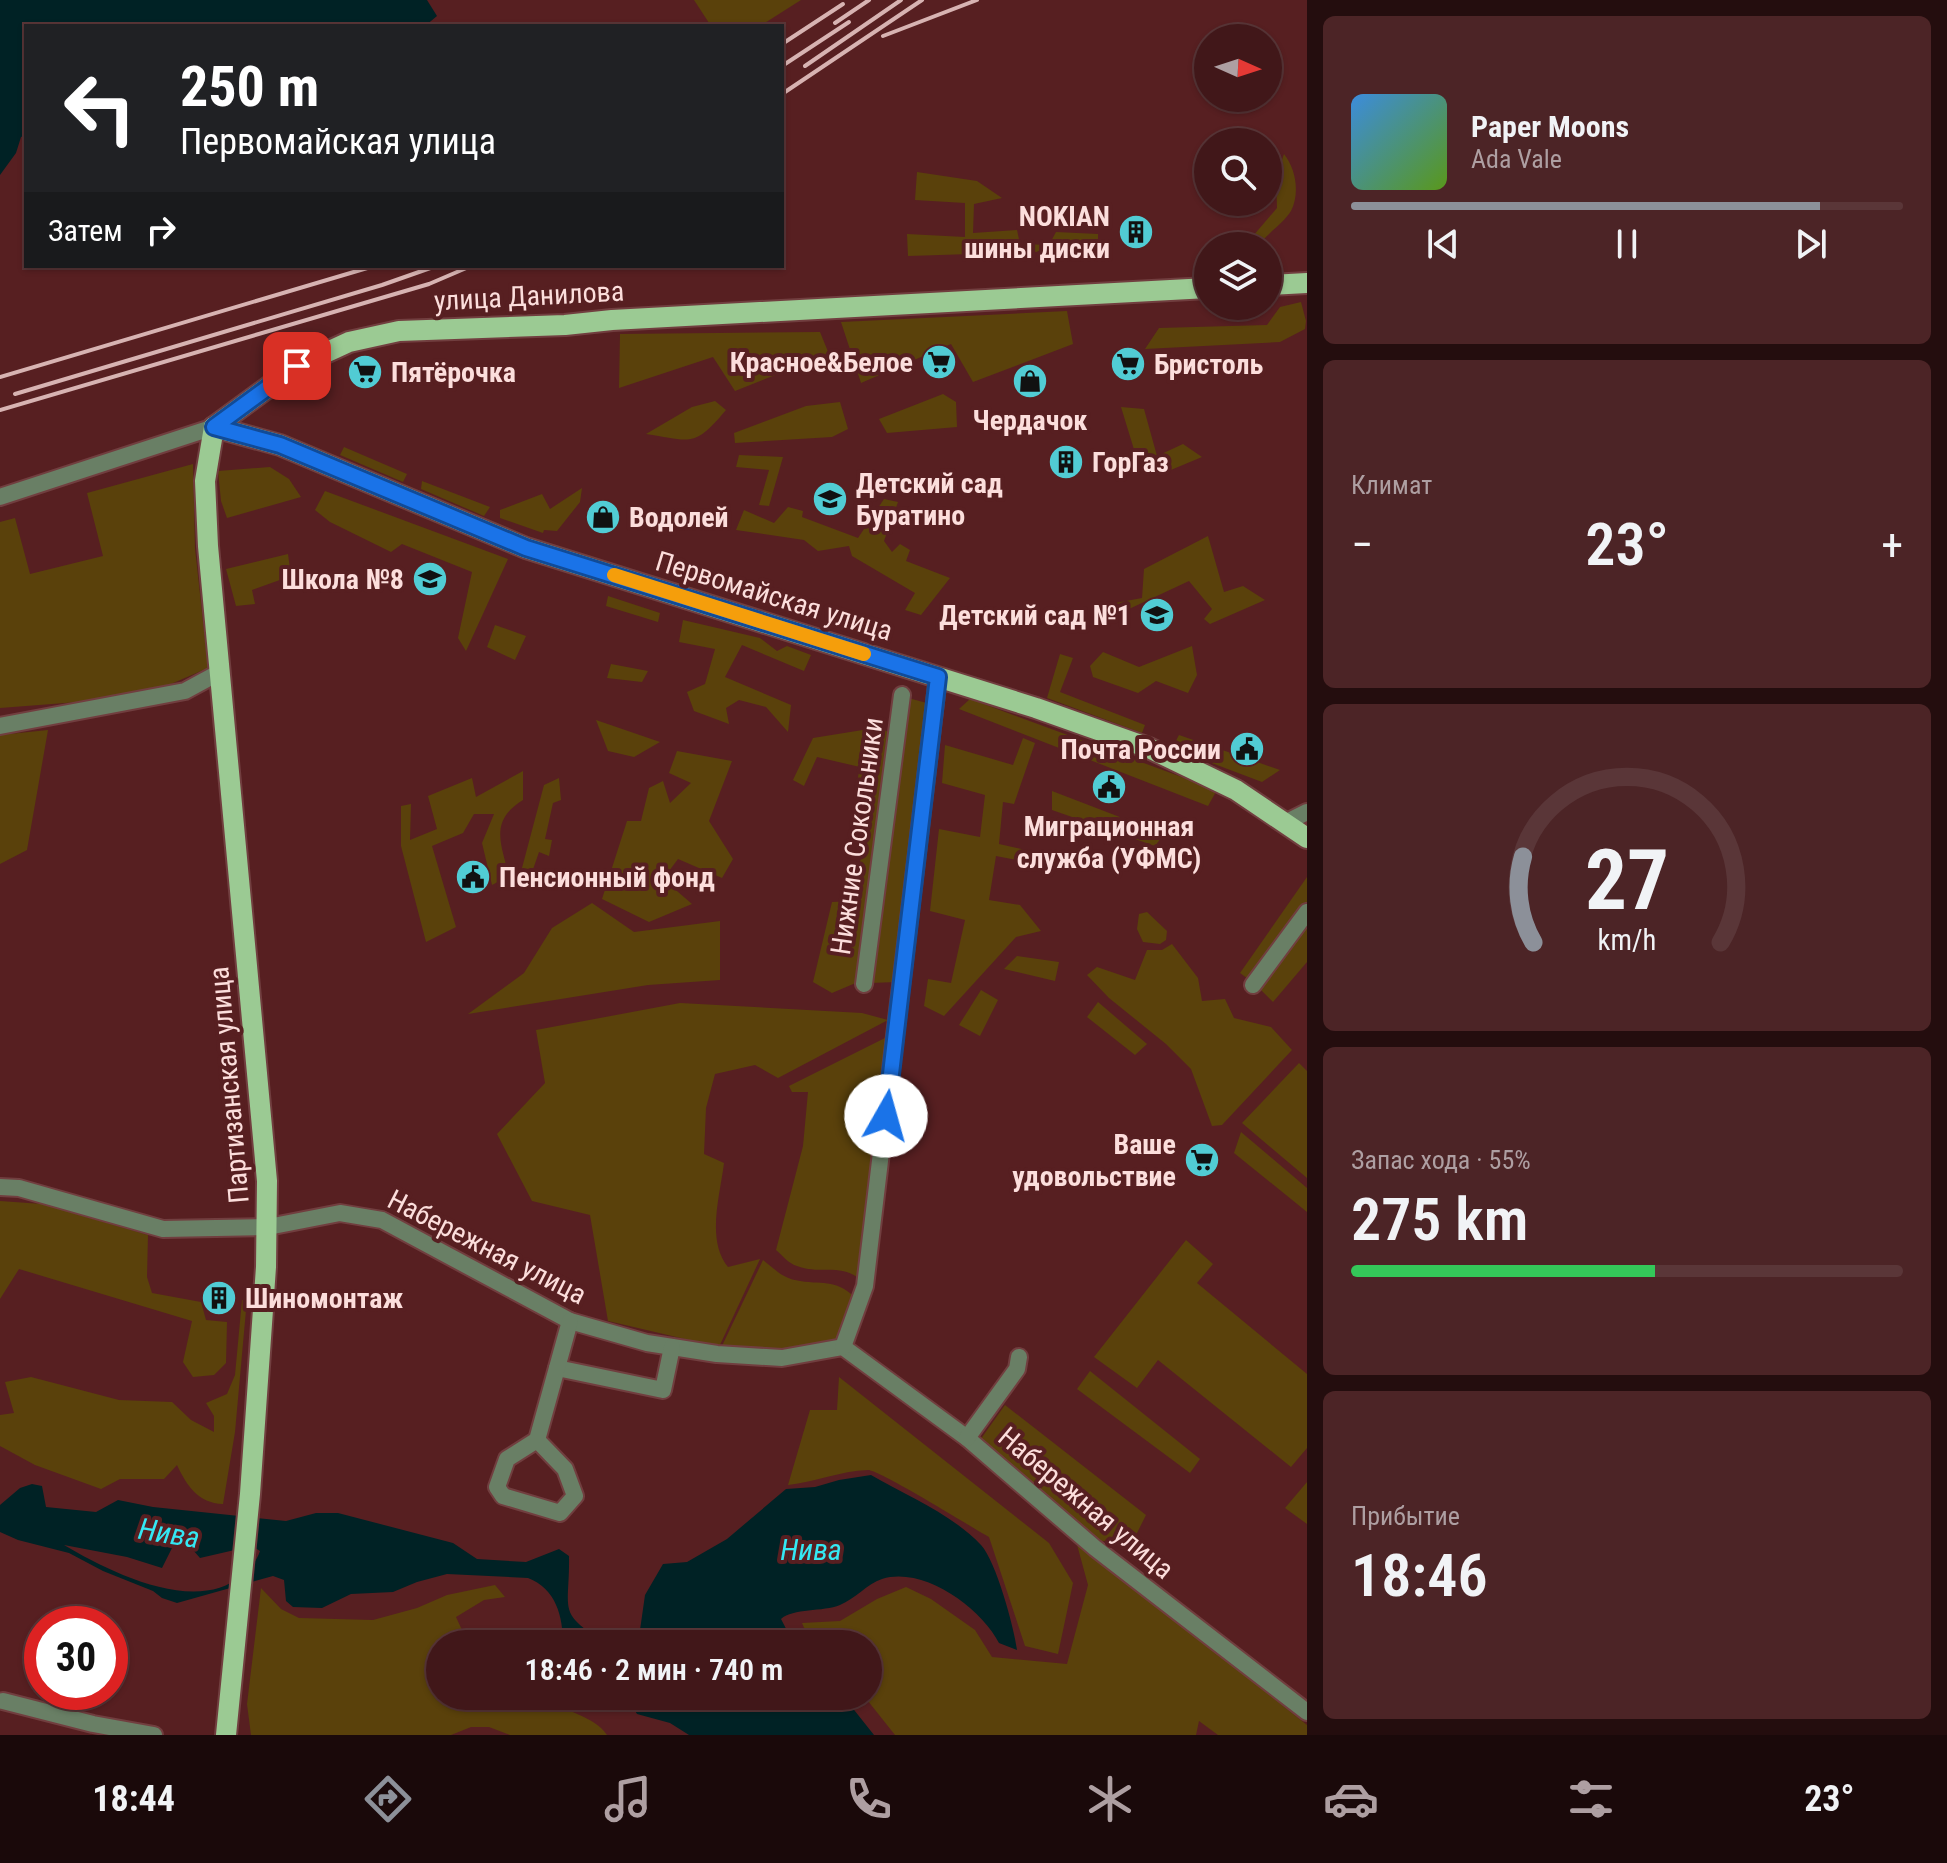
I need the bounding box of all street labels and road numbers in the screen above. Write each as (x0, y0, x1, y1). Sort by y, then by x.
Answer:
street label: улица Данилова (433, 275, 625, 317)
street label: Первомайская улица (652, 544, 896, 648)
street label: Нижние Сокольники (824, 715, 890, 957)
street label: Партизанская улица (202, 965, 256, 1205)
street label: Набережная улица (382, 1183, 592, 1311)
street label: Набережная улица (992, 1420, 1180, 1586)

